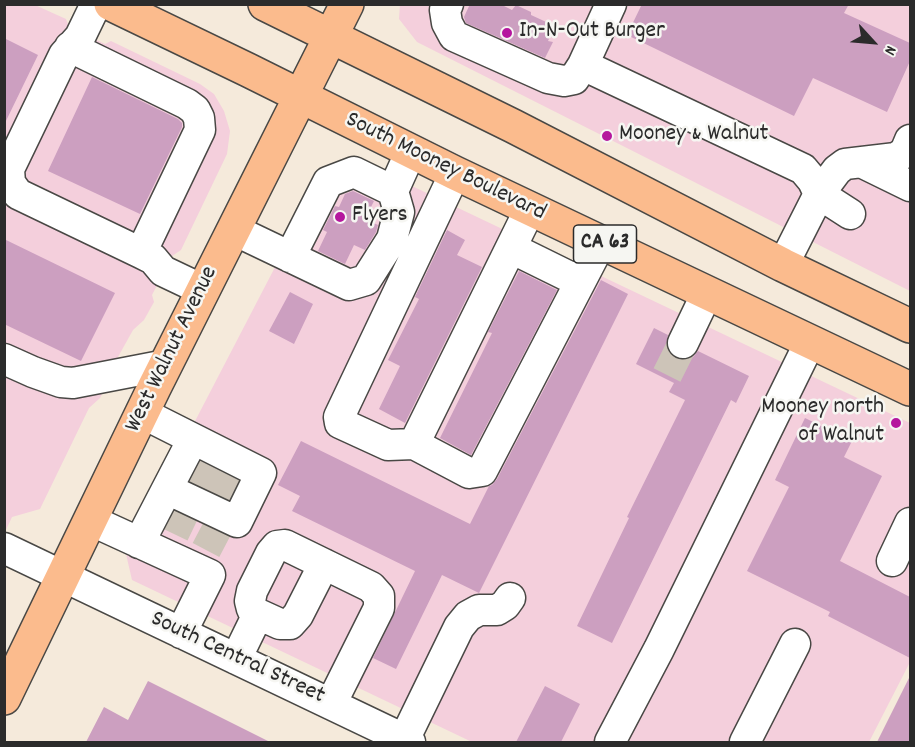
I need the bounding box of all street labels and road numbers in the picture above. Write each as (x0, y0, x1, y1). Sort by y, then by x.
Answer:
street label: South Mooney Boulevard (340, 107, 550, 229)
road number: CA 63 (574, 225, 636, 263)
street label: West Walnut Avenue (120, 262, 226, 438)
street label: South Central Street (145, 606, 329, 712)

